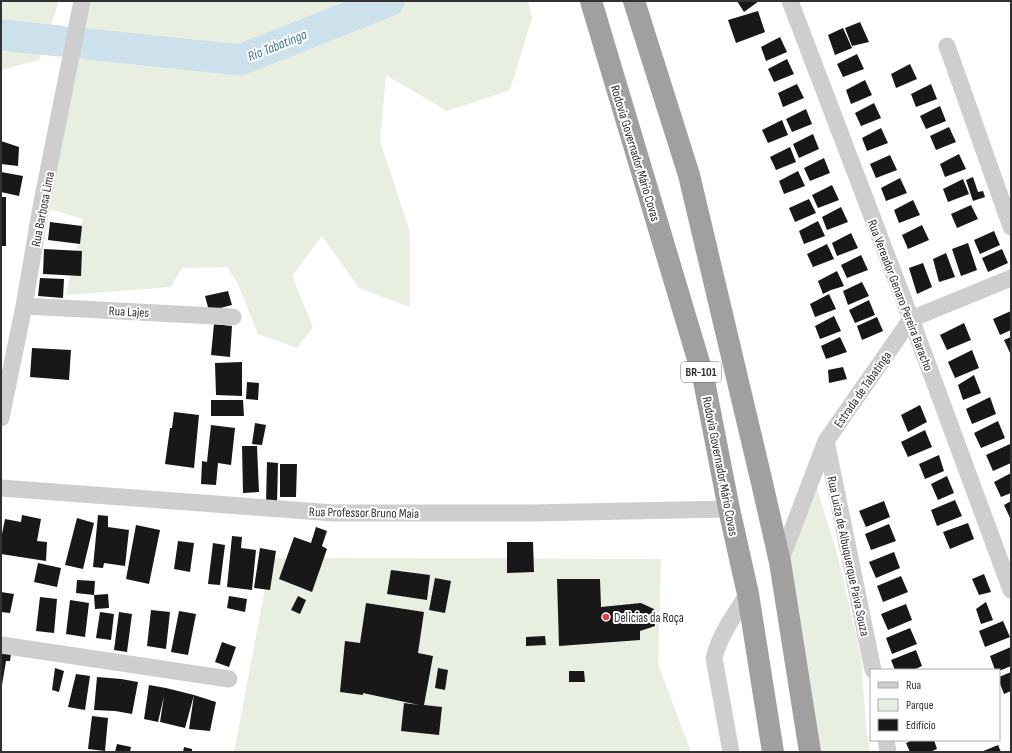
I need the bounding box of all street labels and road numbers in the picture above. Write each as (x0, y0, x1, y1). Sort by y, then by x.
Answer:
street label: Rodovia Governador Mário Covas (607, 83, 664, 224)
street label: Rua Barbosa Lima (28, 170, 58, 248)
street label: Rua Vereador Genaro Pereira Baracho (864, 217, 936, 373)
street label: Rua Lajes (108, 303, 150, 321)
street label: Estrada de Tabatinga (831, 348, 895, 431)
road number: BR-101 (681, 362, 721, 382)
street label: Rodovia Governador Mário Covas (699, 395, 741, 538)
street label: Rua Luiza de Albuquerque Paiva Souza (823, 475, 873, 638)
street label: Rua Professor Bruno Maia (309, 504, 419, 522)

